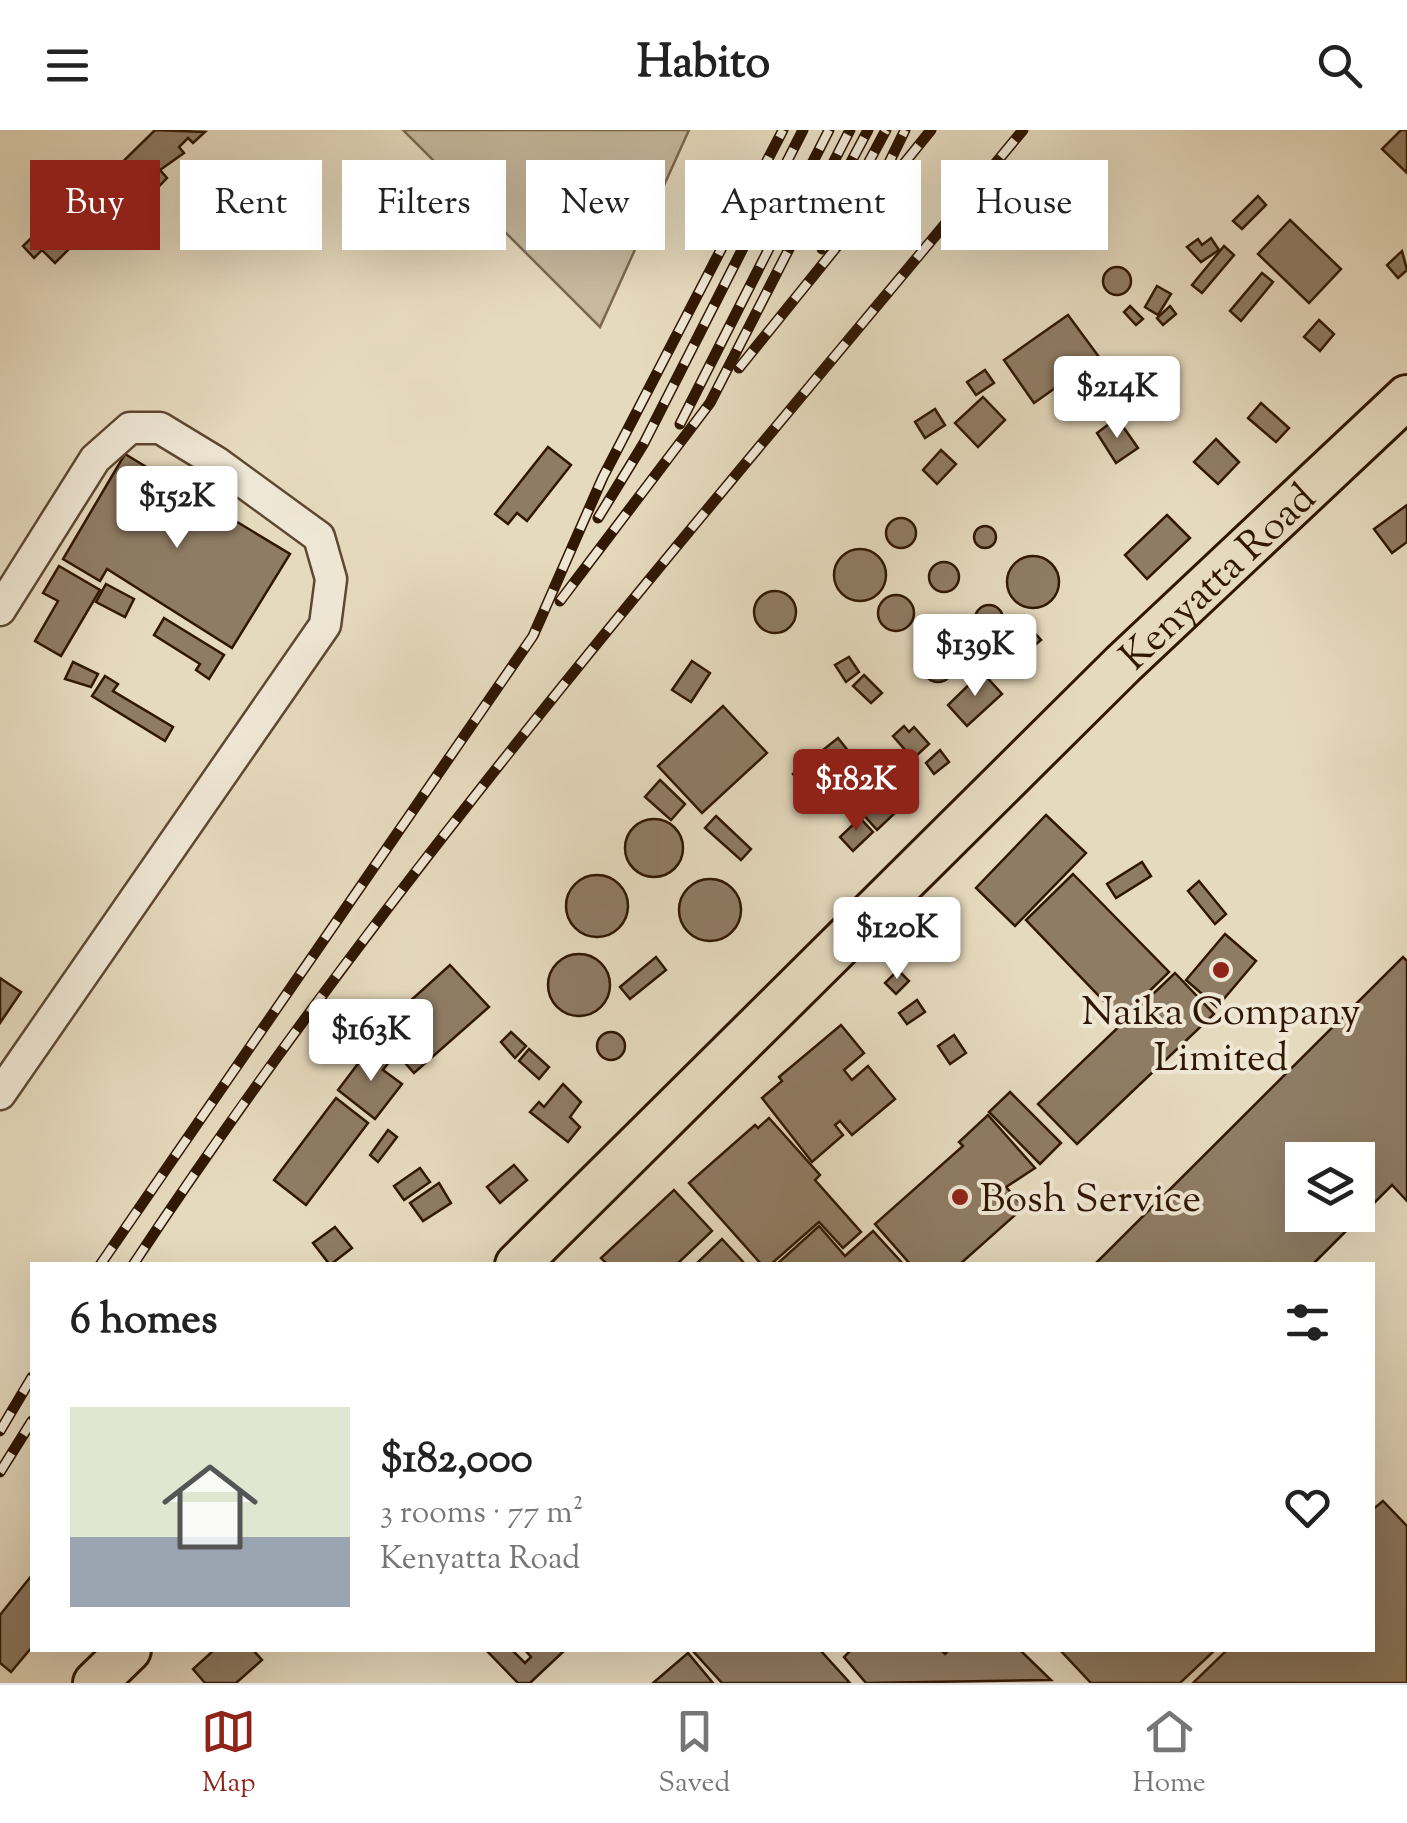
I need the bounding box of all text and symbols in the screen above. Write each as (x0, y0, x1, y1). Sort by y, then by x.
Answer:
text: Habito (637, 33, 770, 98)
icon: menu (40, 38, 95, 93)
icon: search (1312, 38, 1367, 93)
chip: Buy (30, 160, 160, 250)
chip: Rent (180, 160, 322, 250)
chip: Filters (342, 160, 506, 250)
chip: New (526, 160, 665, 250)
chip: Apartment (685, 160, 921, 250)
chip: House (941, 160, 1108, 250)
pin: $214K (1047, 356, 1187, 441)
text: $214K (1076, 365, 1158, 411)
pin: $152K (107, 466, 247, 551)
street label: Kenyatta Road (1109, 473, 1331, 686)
text: $152K (138, 475, 216, 521)
pin: $139K (905, 614, 1045, 699)
text: $139K (935, 623, 1015, 669)
pin: $182K (786, 749, 926, 834)
text: $182K (815, 758, 897, 804)
pin: $120K (827, 897, 967, 982)
text: $120K (855, 906, 939, 952)
marker: Naika Company Limited (1210, 959, 1232, 981)
place label: Naika Company Limited (1082, 986, 1361, 1089)
pin: $163K (301, 999, 441, 1084)
text: $163K (331, 1008, 411, 1054)
map controls (1285, 1142, 1375, 1232)
button: layers (1285, 1142, 1375, 1232)
place label: Bosh Service (980, 1173, 1201, 1230)
marker: Bosh Service (949, 1186, 971, 1208)
text: 6 homes (70, 1292, 217, 1352)
icon: filters (1280, 1295, 1335, 1350)
text: $182,000 (380, 1431, 533, 1491)
icon: home (150, 1447, 270, 1567)
icon: heart (1280, 1480, 1335, 1535)
text: 3 rooms · 77 m² (380, 1491, 584, 1537)
text: Kenyatta Road (380, 1537, 580, 1583)
tab: Map (201, 1704, 256, 1804)
tab: Saved (658, 1704, 730, 1804)
tab: Home (1132, 1704, 1206, 1804)

